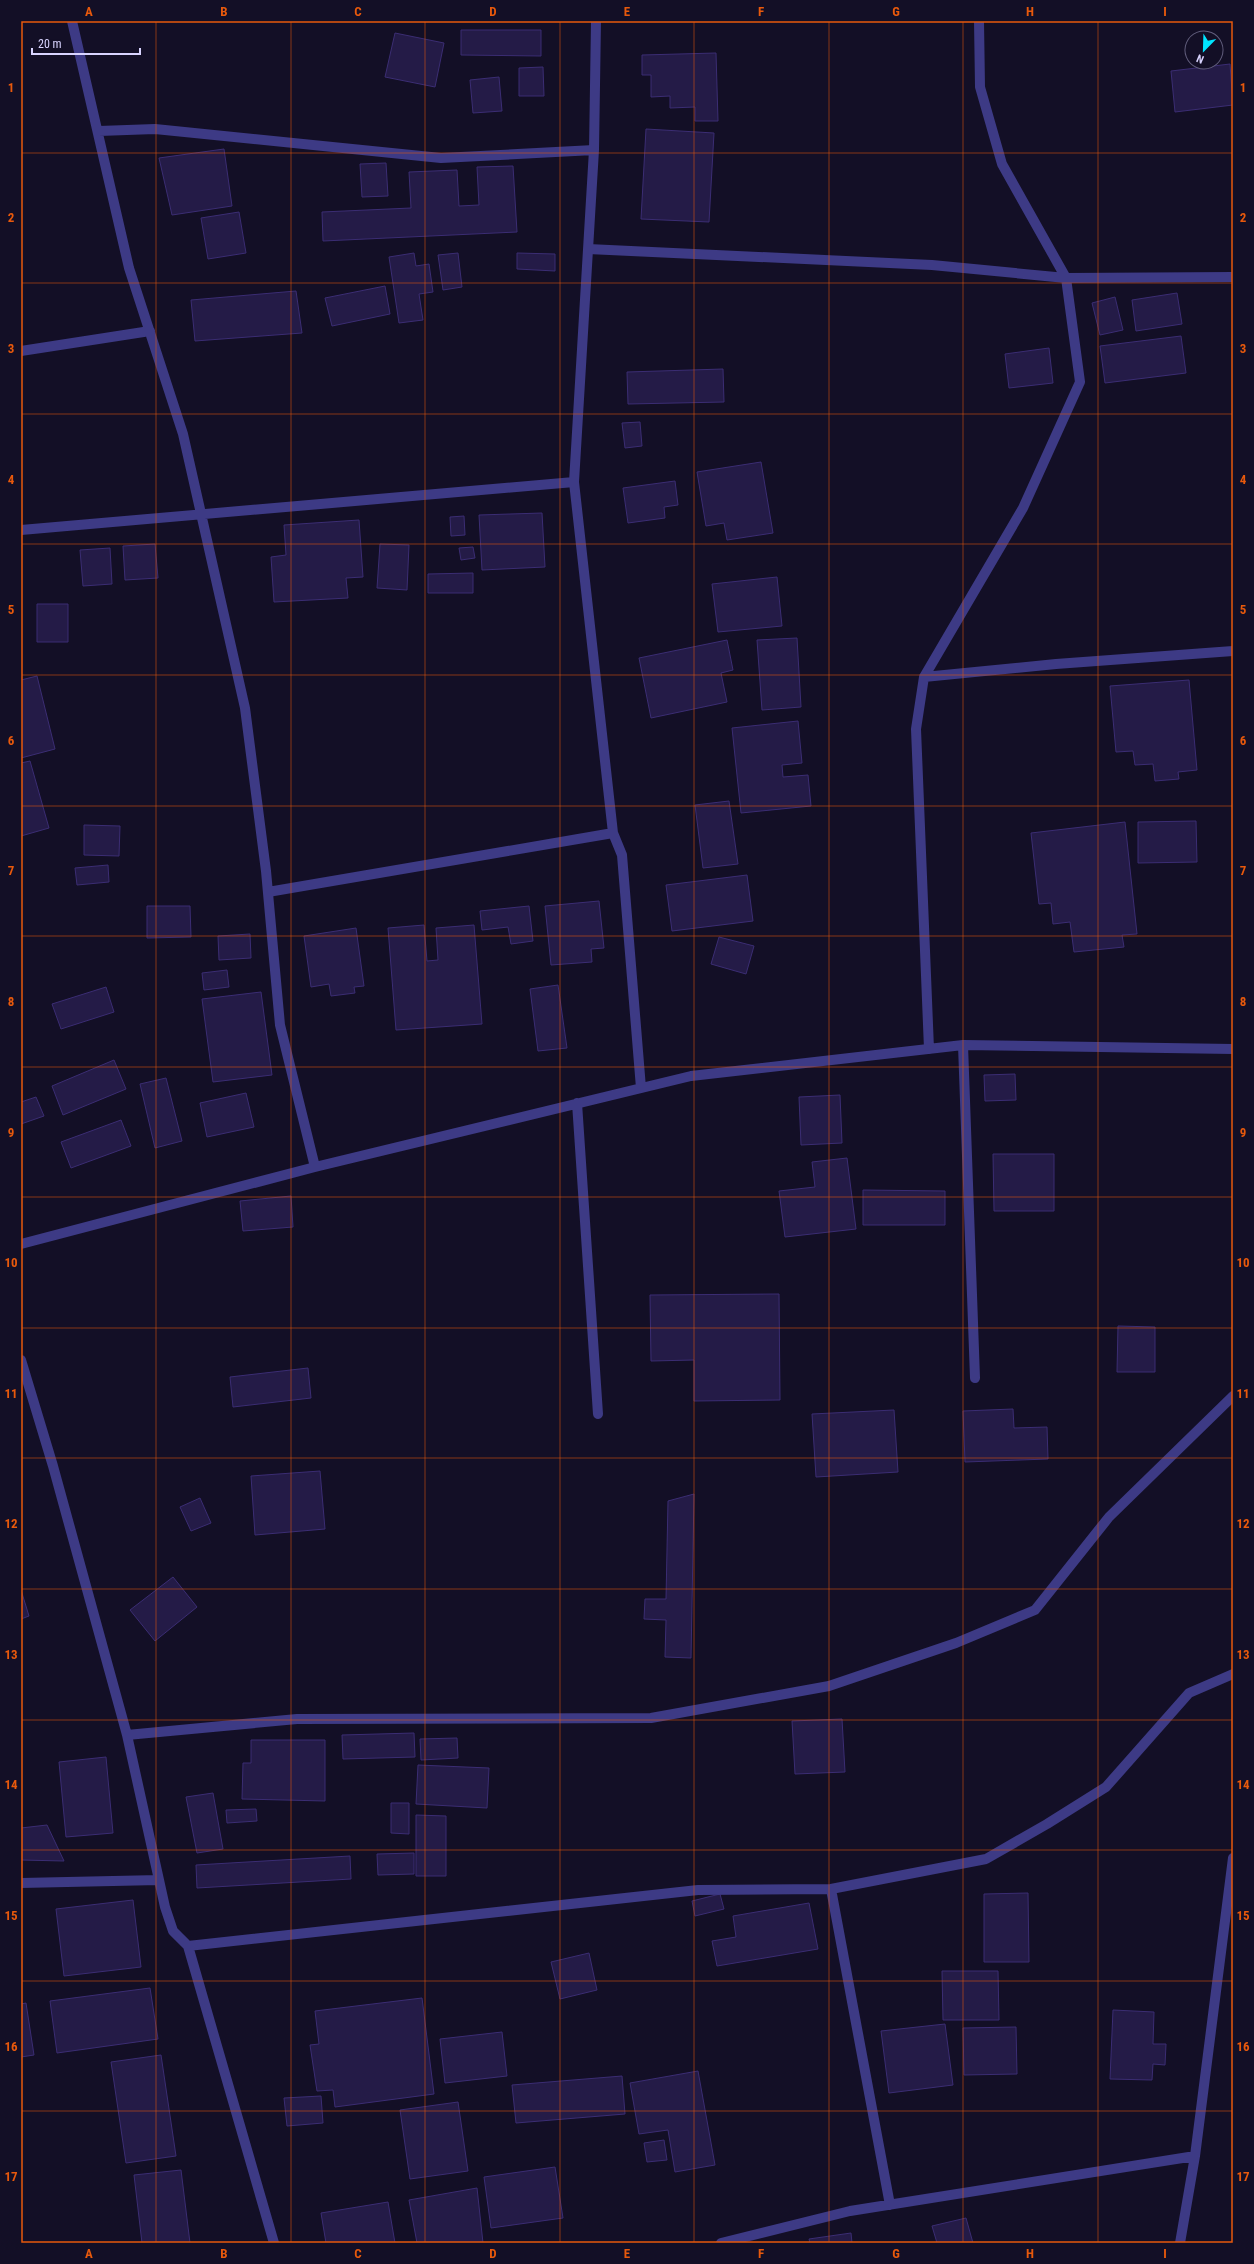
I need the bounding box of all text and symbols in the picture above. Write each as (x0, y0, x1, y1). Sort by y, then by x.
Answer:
text: A (85, 4, 93, 19)
text: B (220, 4, 228, 19)
text: C (354, 4, 362, 19)
text: D (489, 4, 497, 19)
text: E (624, 4, 631, 19)
text: F (758, 4, 764, 19)
text: G (892, 4, 900, 19)
text: H (1026, 4, 1034, 19)
text: I (1163, 4, 1167, 19)
scale bar (32, 30, 140, 56)
north arrow (1184, 30, 1224, 70)
text: 20 m (38, 37, 62, 51)
text: N (1194, 51, 1206, 66)
text: 1 (8, 80, 14, 95)
text: 1 (1240, 80, 1246, 95)
text: 2 (8, 210, 15, 225)
text: 2 (1240, 210, 1247, 225)
text: 3 (8, 341, 14, 356)
text: 3 (1240, 341, 1246, 356)
text: 4 (8, 472, 15, 487)
text: 4 (1240, 472, 1247, 487)
text: 5 (8, 602, 15, 617)
text: 5 (1240, 602, 1247, 617)
text: 6 (8, 733, 15, 748)
text: 6 (1240, 733, 1247, 748)
text: 7 (8, 863, 15, 878)
text: 7 (1240, 863, 1247, 878)
text: 8 (8, 994, 14, 1009)
text: 8 (1240, 994, 1246, 1009)
text: 9 (8, 1125, 14, 1140)
text: 9 (1240, 1125, 1246, 1140)
text: 10 (4, 1255, 18, 1270)
text: 10 (1236, 1255, 1250, 1270)
text: 11 (4, 1386, 18, 1401)
text: 11 (1236, 1386, 1250, 1401)
text: 12 (4, 1516, 18, 1531)
text: 12 (1236, 1516, 1250, 1531)
text: 13 (4, 1647, 18, 1662)
text: 13 (1236, 1647, 1250, 1662)
text: 14 (4, 1777, 18, 1792)
text: 14 (1236, 1777, 1250, 1792)
text: 15 (4, 1908, 18, 1923)
text: 15 (1236, 1908, 1250, 1923)
text: 16 (4, 2039, 18, 2054)
text: 16 (1236, 2039, 1250, 2054)
text: 17 (4, 2169, 18, 2184)
text: 17 (1236, 2169, 1250, 2184)
text: A (85, 2246, 93, 2261)
text: B (220, 2246, 228, 2261)
text: C (354, 2246, 362, 2261)
text: D (489, 2246, 497, 2261)
text: E (624, 2246, 631, 2261)
text: F (758, 2246, 764, 2261)
text: G (892, 2246, 900, 2261)
text: H (1026, 2246, 1034, 2261)
text: I (1163, 2246, 1167, 2261)

